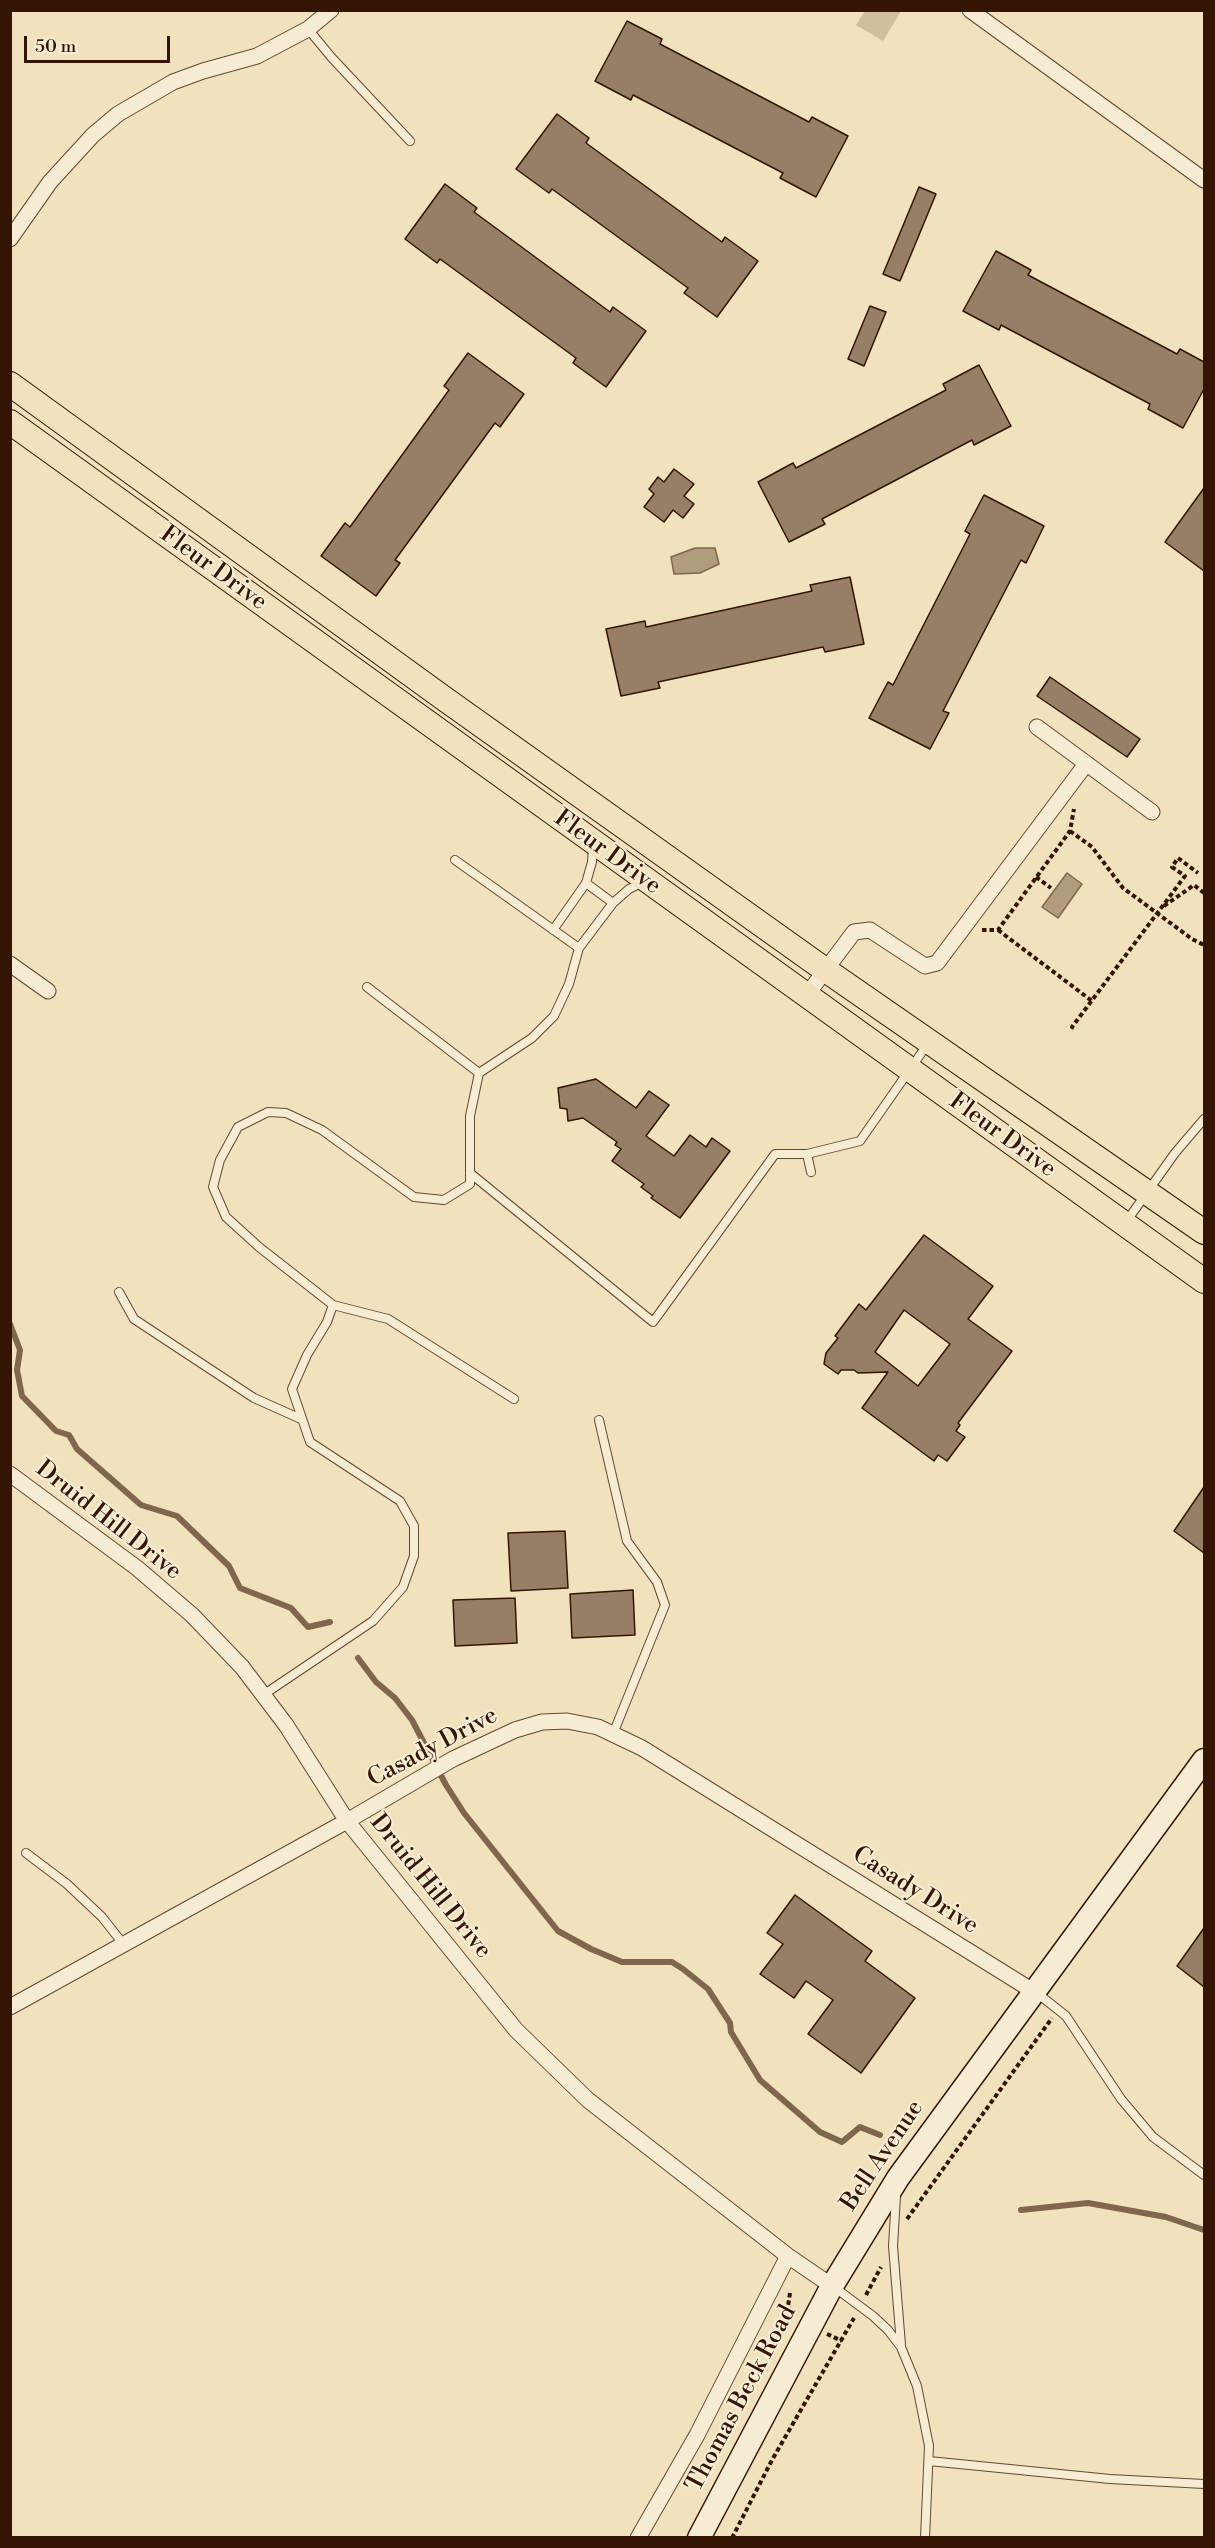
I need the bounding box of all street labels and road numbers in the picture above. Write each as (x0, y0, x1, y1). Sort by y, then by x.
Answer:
street label: Fleur Drive (154, 521, 272, 617)
street label: Fleur Drive (548, 805, 666, 901)
street label: Fleur Drive (943, 1088, 1061, 1184)
street label: Druid Hill Drive (29, 1455, 187, 1587)
street label: Casady Drive (363, 1702, 503, 1794)
street label: Druid Hill Drive (363, 1809, 497, 1965)
street label: Casady Drive (847, 1841, 983, 1941)
street label: Bell Avenue (835, 2095, 931, 2217)
street label: Thomas Beck Road (681, 2301, 803, 2497)

